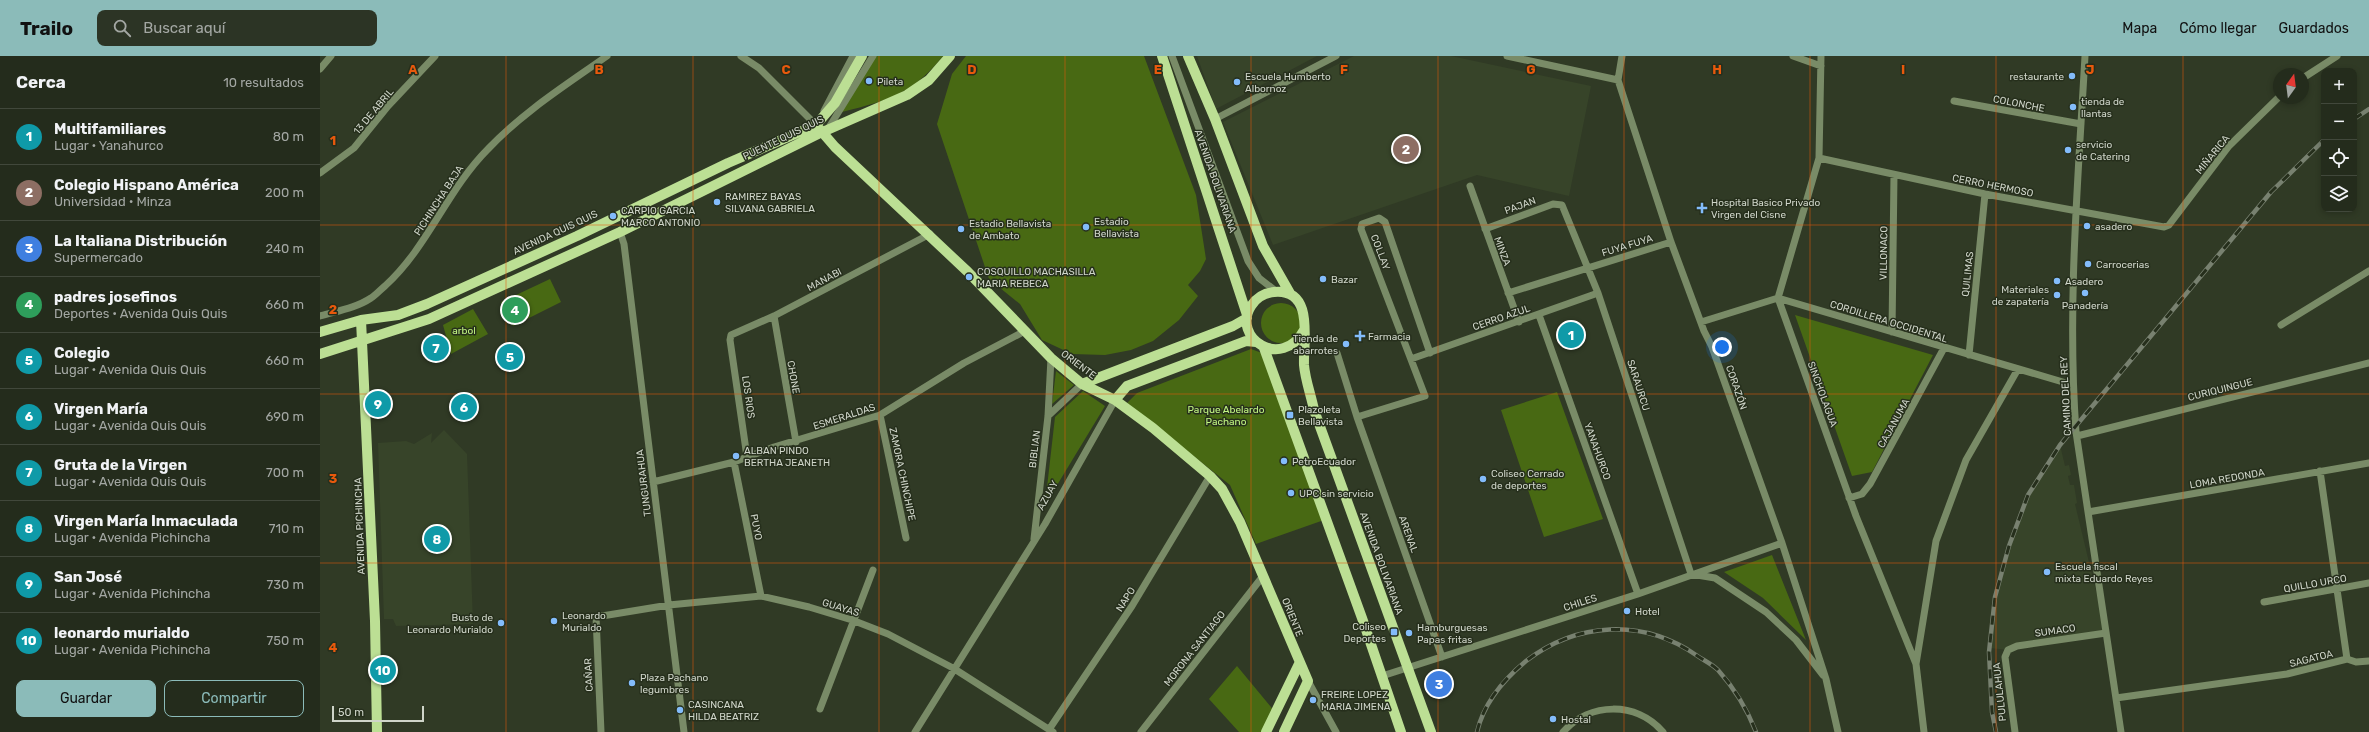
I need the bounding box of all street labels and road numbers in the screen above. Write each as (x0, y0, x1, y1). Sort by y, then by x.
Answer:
street label: 13 DE ABRIL (351, 86, 397, 137)
street label: COLONCHE (1992, 93, 2046, 115)
street label: PUENTE QUIS QUIS (741, 113, 826, 163)
street label: AVENIDA BOLIVARIANA (1192, 128, 1238, 235)
street label: MIÑARICA (2193, 132, 2232, 177)
street label: PICHINCHA BAJA (412, 163, 466, 238)
street label: CERRO HERMOSO (1951, 172, 2035, 200)
street label: PAJAN (1503, 195, 1538, 217)
street label: AVENIDA QUIS QUIS (511, 208, 600, 258)
street label: VILLONACO (1878, 226, 1890, 280)
street label: FUYA FUYA (1600, 232, 1655, 259)
street label: COLLAY (1368, 233, 1393, 272)
street label: MINZA (1491, 235, 1513, 268)
street label: QUILIMAS (1960, 251, 1976, 297)
street label: MANABI (805, 266, 844, 294)
street label: CORDILLERA OCCIDENTAL (1828, 298, 1949, 346)
street label: CERRO AZUL (1471, 302, 1532, 333)
street label: ORIENTE (1058, 348, 1098, 382)
street label: CAMINO DEL REY (2058, 355, 2074, 436)
street label: SARAURCU (1624, 358, 1652, 412)
street label: CHONE (784, 360, 802, 395)
street label: SINCHOLAGUA (1805, 360, 1840, 429)
street label: CORAZÓN (1723, 363, 1749, 411)
street label: LOS RIOS (739, 375, 757, 419)
street label: CURIQUINGUE (2187, 376, 2254, 404)
street label: CAJANUMA (1875, 396, 1913, 450)
street label: ESMERALDAS (812, 401, 877, 433)
street label: YANAHURCO (1581, 421, 1613, 482)
street label: ZAMORA CHINCHIPE (886, 426, 918, 522)
street label: BIBLIAN (1027, 429, 1043, 469)
street label: TUNGURAHUA (634, 448, 654, 517)
street label: LOMA REDONDA (2189, 466, 2266, 491)
street label: AVENIDA PICHINCHA (352, 477, 368, 575)
street label: AZUAY (1035, 478, 1061, 512)
street label: AVENIDA BOLIVARIANA (1357, 510, 1405, 617)
street label: PUYO (748, 513, 764, 542)
street label: ARENAL (1396, 514, 1420, 555)
street label: QUILLO URCO (2283, 572, 2348, 595)
street label: NAPO (1114, 585, 1138, 614)
street label: CHILES (1562, 592, 1599, 614)
street label: ORIENTE (1279, 596, 1305, 639)
street label: GUAYAS (821, 597, 861, 619)
street label: MORONA SANTIAGO (1162, 608, 1228, 689)
street label: SUMACO (2034, 622, 2077, 640)
street label: SAGATOA (2288, 648, 2334, 670)
street label: CAÑAR (582, 657, 596, 692)
street label: PULULAHUA (1991, 662, 2009, 722)

